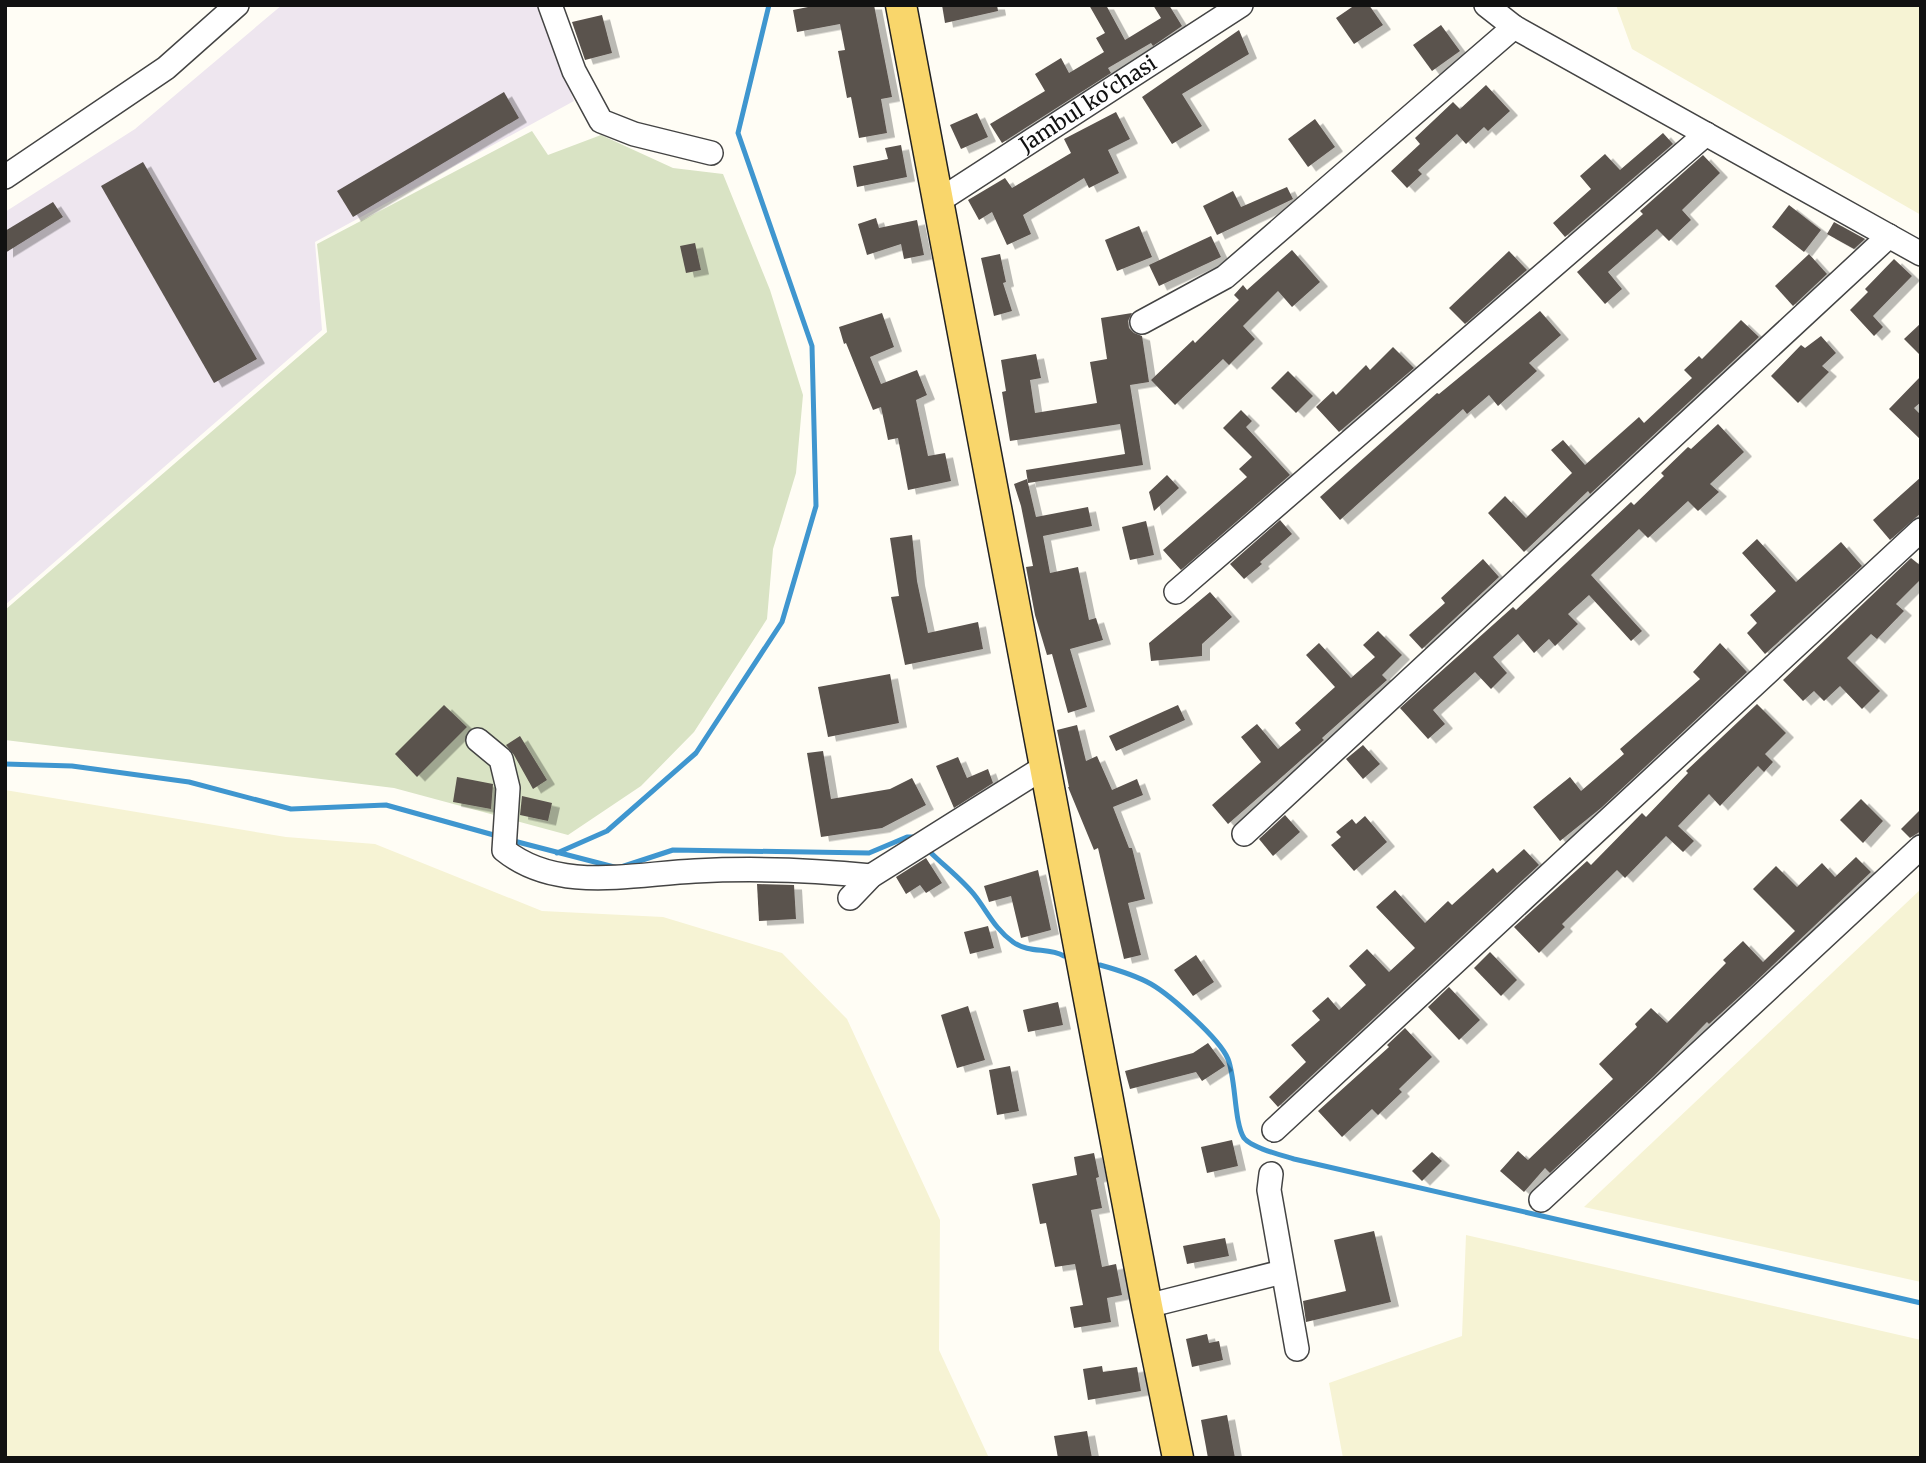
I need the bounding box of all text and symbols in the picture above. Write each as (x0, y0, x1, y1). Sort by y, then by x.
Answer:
street label: Jambul ko‘chasi (1013, 49, 1162, 159)

